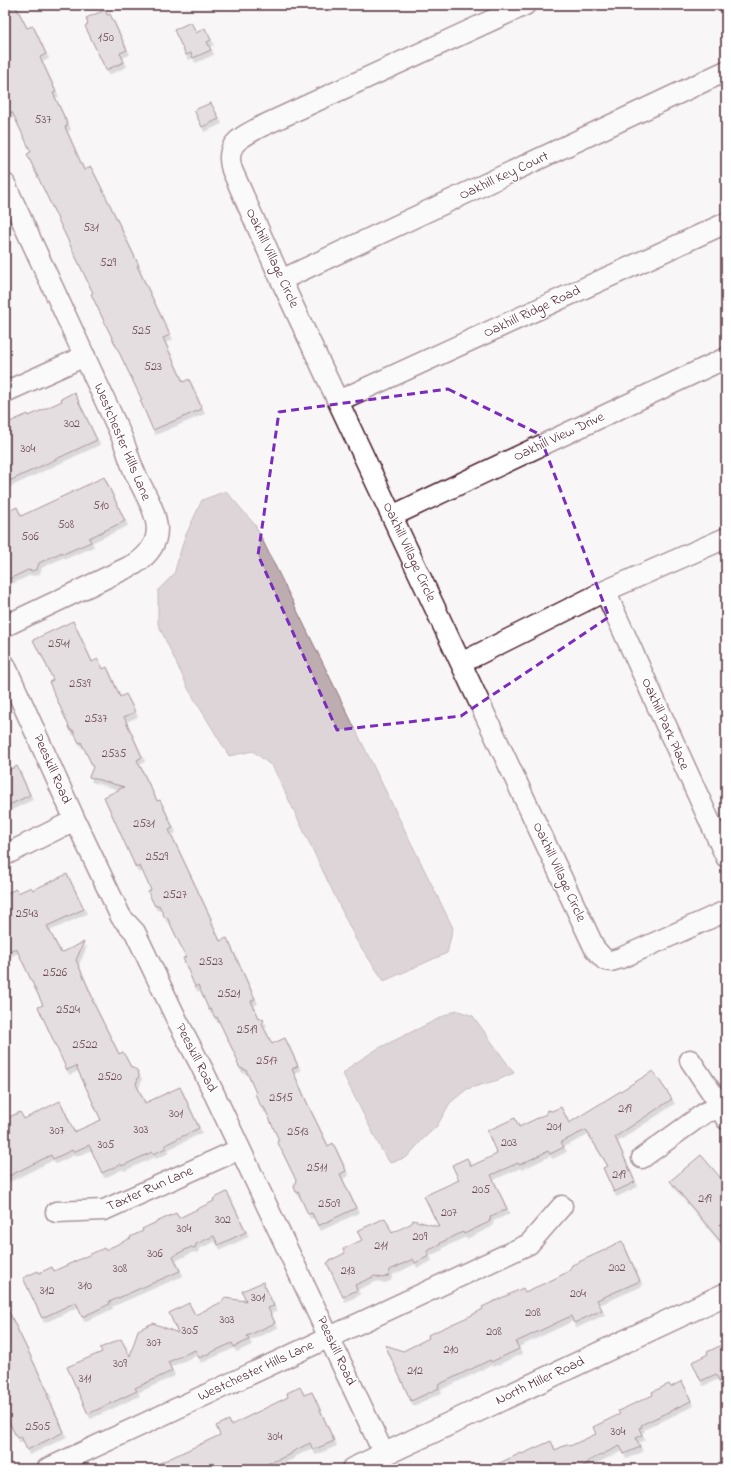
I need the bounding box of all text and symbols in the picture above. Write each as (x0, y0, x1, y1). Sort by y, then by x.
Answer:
house number: 150 (98, 29, 114, 47)
house number: 537 (35, 111, 51, 129)
street label: Oakhill Key Court (456, 146, 553, 207)
street label: Oakhill Village Circle (239, 205, 305, 312)
house number: 531 (83, 219, 99, 237)
house number: 529 (100, 254, 117, 272)
street label: Oakhill Ridge Road (480, 280, 585, 345)
house number: 525 (131, 322, 151, 340)
house number: 523 (144, 358, 162, 376)
street label: Westchester Hills Lane (88, 380, 157, 505)
street label: Oakhill View Drive (510, 406, 609, 467)
house number: 302 (64, 415, 80, 433)
house number: 304 (20, 440, 36, 458)
house number: 510 (93, 497, 109, 515)
street label: Oakhill Village Circle (376, 499, 442, 606)
house number: 508 (58, 516, 75, 534)
house number: 506 (21, 528, 39, 546)
house number: 2541 (48, 635, 70, 653)
house number: 2539 (69, 675, 91, 693)
street label: Oakhill Park Place (635, 675, 695, 774)
house number: 2537 (85, 710, 107, 728)
street label: Peeskill Road (27, 731, 77, 807)
house number: 2535 (102, 745, 126, 763)
house number: 2531 (133, 815, 155, 833)
street label: Oakhill Village Circle (526, 819, 592, 926)
house number: 2529 (146, 848, 169, 866)
house number: 2527 (163, 886, 187, 904)
house number: 2543 (16, 905, 38, 923)
house number: 2523 (199, 953, 223, 971)
house number: 2526 (43, 964, 68, 982)
house number: 2521 (218, 985, 240, 1003)
house number: 2524 (56, 1001, 80, 1019)
street label: Peeskill Road (170, 1020, 222, 1096)
house number: 2519 (237, 1021, 258, 1039)
house number: 2522 (73, 1036, 97, 1054)
house number: 2517 (256, 1052, 278, 1070)
house number: 2520 (98, 1068, 122, 1086)
house number: 2515 (269, 1089, 293, 1107)
house number: 219 (618, 1100, 632, 1118)
house number: 301 (169, 1105, 183, 1123)
house number: 201 (547, 1118, 562, 1136)
house number: 303 (133, 1121, 149, 1139)
house number: 307 (49, 1122, 65, 1140)
house number: 2513 (287, 1123, 309, 1141)
house number: 203 (501, 1134, 517, 1152)
house number: 305 (97, 1136, 115, 1154)
house number: 2511 (307, 1159, 327, 1177)
street label: Taxter Run Lane (103, 1160, 197, 1217)
house number: 219 (612, 1166, 626, 1184)
house number: 205 (472, 1181, 490, 1199)
house number: 219 (698, 1190, 712, 1208)
house number: 2509 (318, 1195, 340, 1213)
house number: 207 (441, 1204, 457, 1222)
house number: 302 (215, 1211, 231, 1229)
house number: 304 (176, 1220, 192, 1238)
house number: 209 (413, 1228, 428, 1246)
house number: 211 (374, 1237, 388, 1255)
house number: 306 (147, 1245, 163, 1263)
house number: 202 (608, 1259, 626, 1277)
house number: 308 (113, 1260, 128, 1278)
house number: 213 (341, 1262, 355, 1280)
house number: 310 (78, 1277, 92, 1295)
house number: 312 (40, 1282, 54, 1300)
house number: 204 (570, 1285, 586, 1303)
house number: 301 (251, 1289, 265, 1307)
house number: 208 (525, 1304, 541, 1322)
house number: 303 (219, 1311, 235, 1329)
street label: Peeskill Road (311, 1313, 361, 1389)
house number: 305 (181, 1322, 199, 1340)
house number: 208 (486, 1323, 502, 1341)
house number: 307 (146, 1334, 162, 1352)
street label: Westchester Hills Lane (194, 1335, 318, 1407)
house number: 210 (444, 1341, 458, 1359)
street label: North Miller Road (492, 1351, 588, 1411)
house number: 309 (113, 1355, 127, 1373)
house number: 212 (407, 1362, 423, 1380)
house number: 311 (79, 1370, 91, 1388)
house number: 2505 (26, 1418, 51, 1436)
house number: 304 (610, 1423, 626, 1441)
house number: 304 (267, 1428, 283, 1446)

